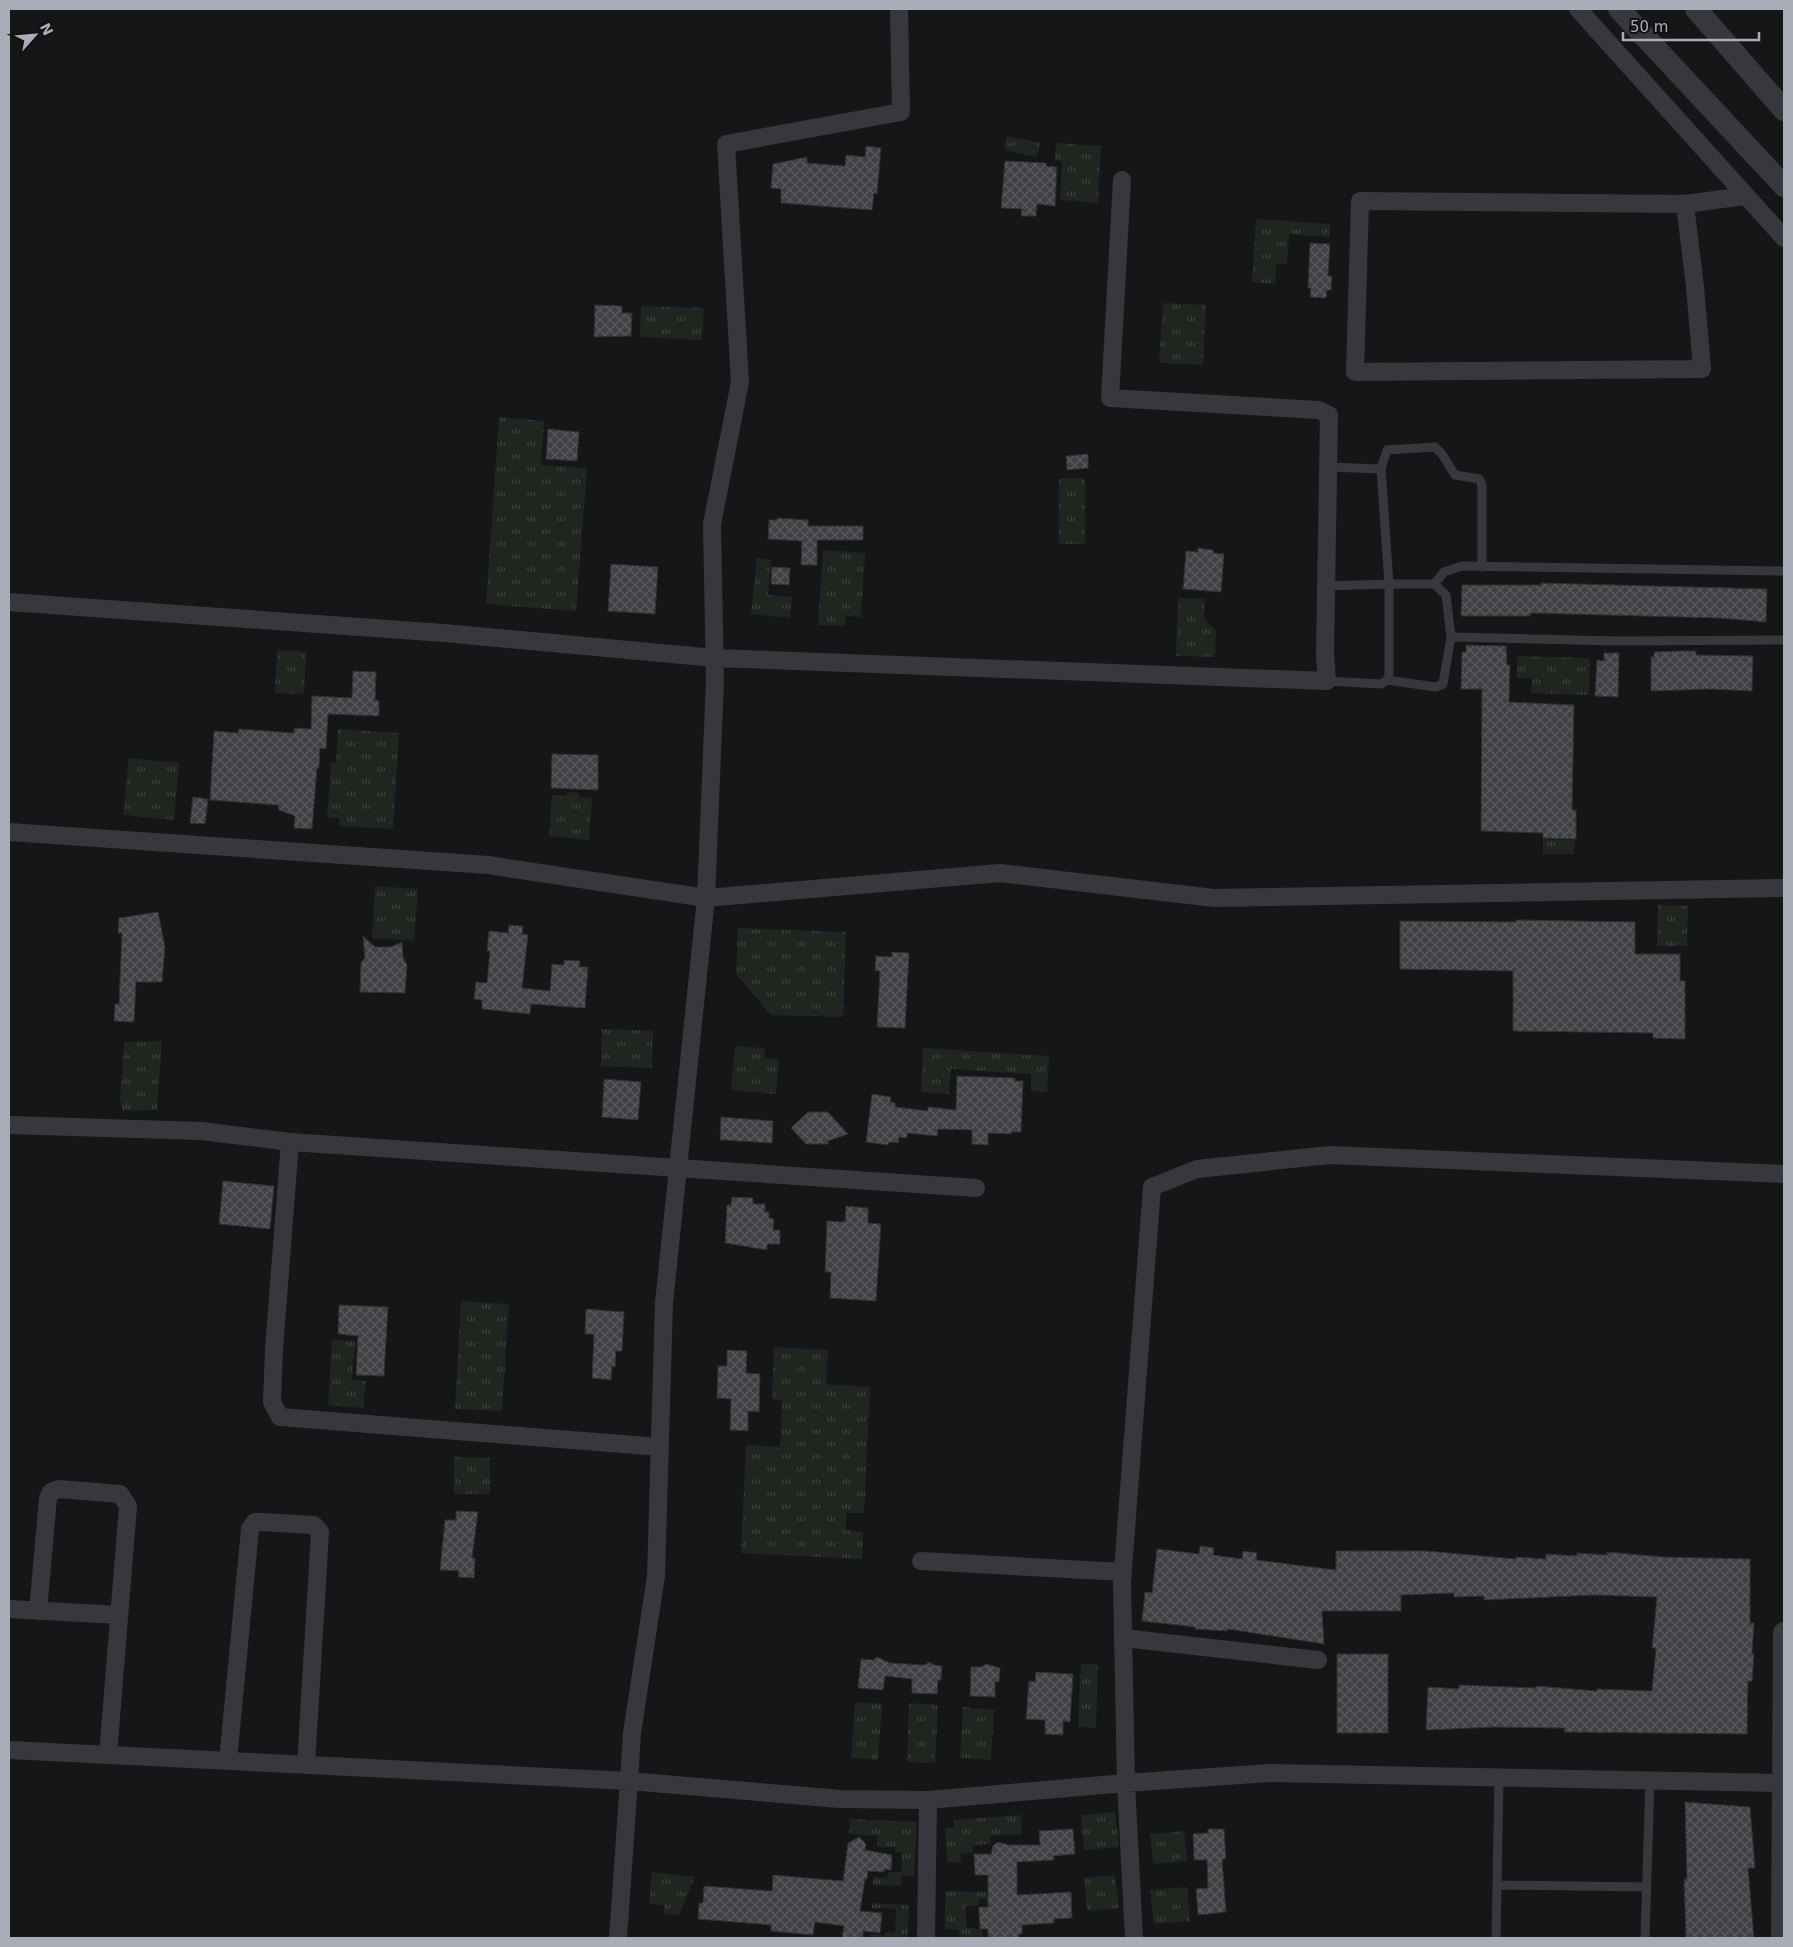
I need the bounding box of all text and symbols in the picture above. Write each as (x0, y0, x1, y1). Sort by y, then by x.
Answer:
north arrow (10, 10, 60, 60)
scale bar (1623, 10, 1759, 42)
text: 50 m (1630, 18, 1668, 36)
text: N (37, 20, 56, 38)

